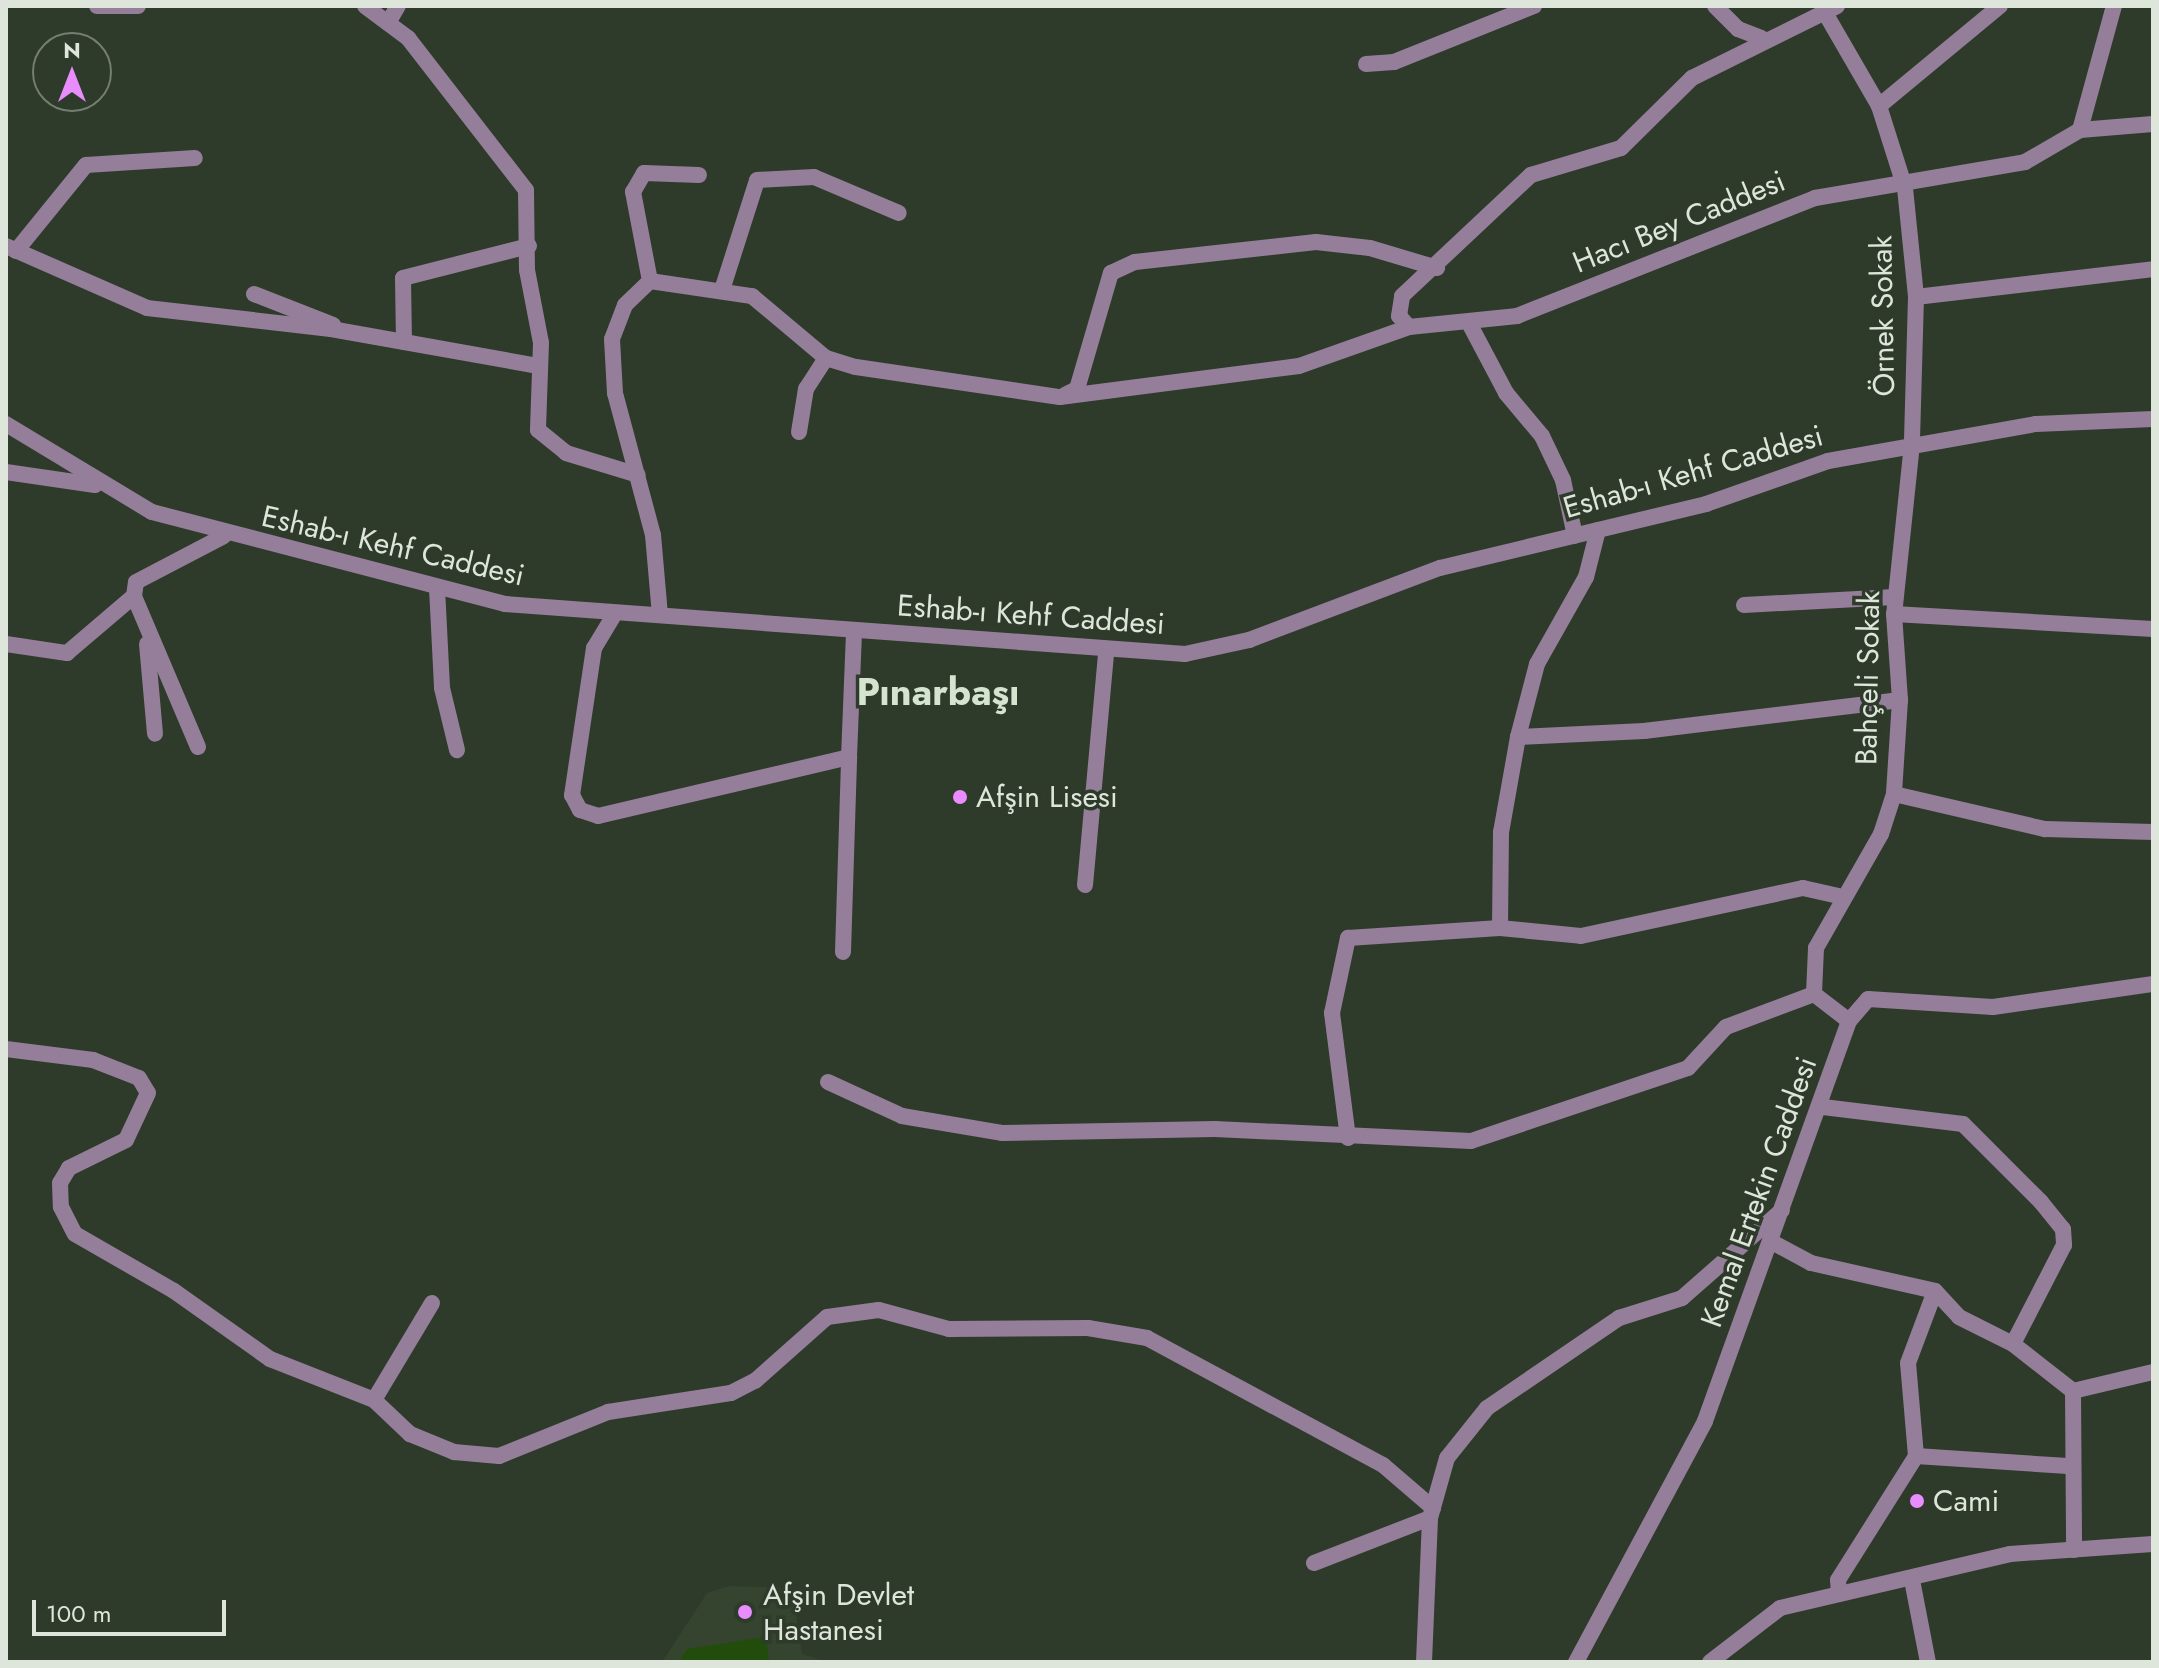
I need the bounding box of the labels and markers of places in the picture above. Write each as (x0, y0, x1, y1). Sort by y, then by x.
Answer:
place label: Afşin Lisesi (976, 779, 1118, 815)
marker: Afşin Lisesi (951, 788, 969, 806)
place label: Cami (1933, 1483, 1999, 1519)
marker: Cami (1908, 1492, 1926, 1510)
place label: Afşin Devlet Hastanesi (763, 1577, 914, 1648)
marker: Afşin Devlet Hastanesi (734, 1601, 756, 1623)

